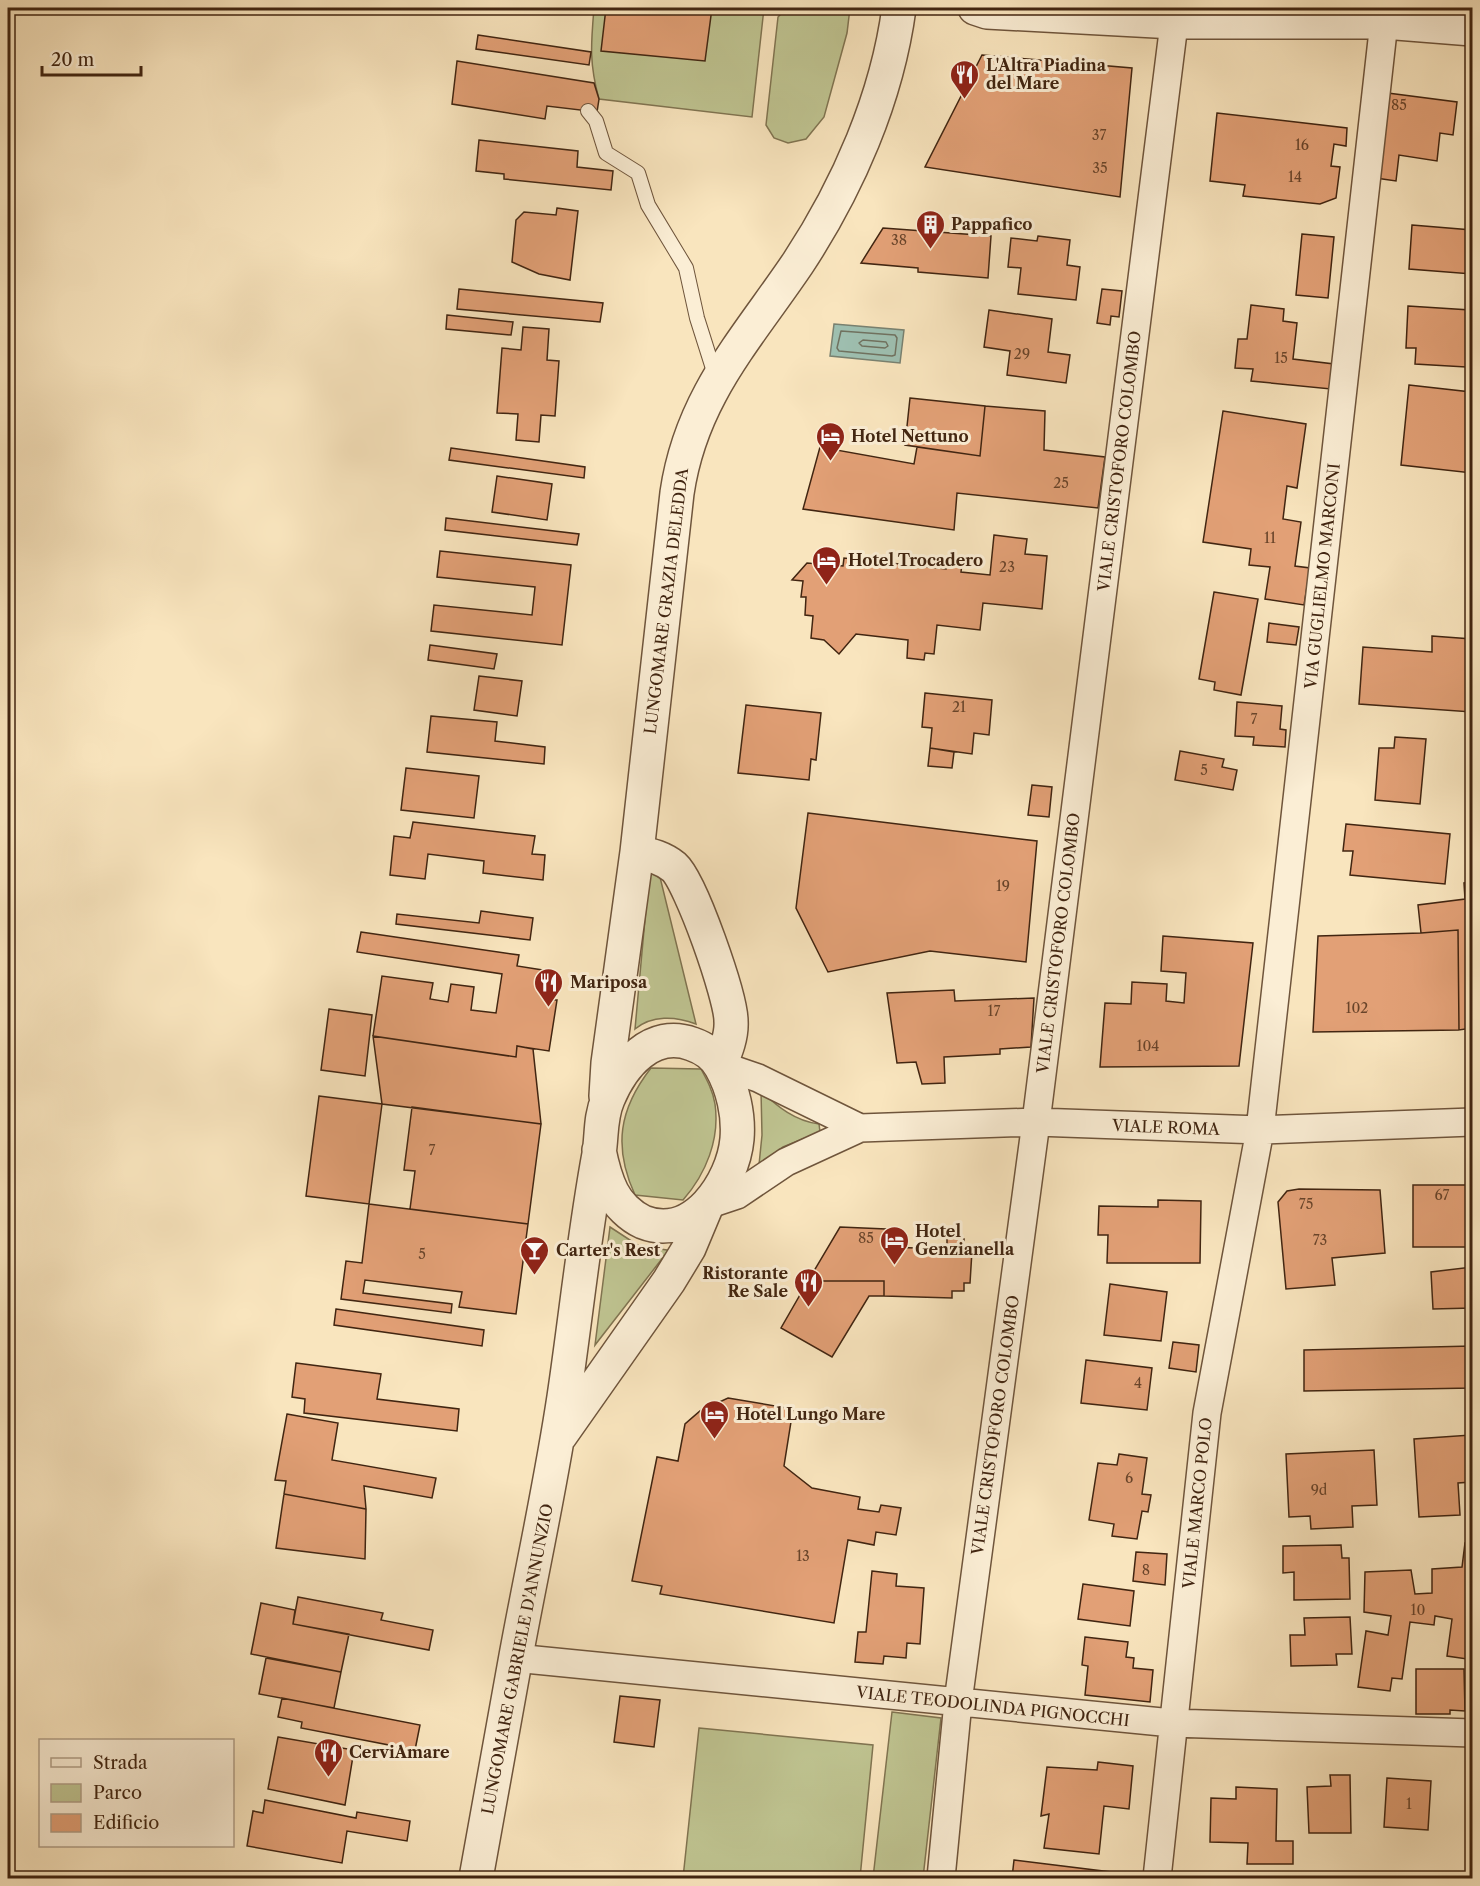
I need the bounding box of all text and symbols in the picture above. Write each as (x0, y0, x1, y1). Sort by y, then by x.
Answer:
scale bar (42, 39, 141, 77)
text: 20 m (51, 49, 95, 71)
place label: L'Altra Piadina del Mare (986, 55, 1107, 93)
restaurant icon: L'Altra Piadina del Mare (949, 58, 981, 100)
house number: 85 (1391, 96, 1407, 114)
house number: 37 (1092, 126, 1106, 144)
house number: 16 (1295, 136, 1309, 154)
house number: 35 (1092, 159, 1108, 177)
house number: 14 (1288, 168, 1302, 186)
building icon: Pappafico (914, 208, 946, 250)
place label: Pappafico (951, 214, 1032, 234)
house number: 38 (891, 231, 907, 249)
street label: VIALE CRISTOFORO COLOMBO (1093, 330, 1145, 593)
house number: 29 (1014, 345, 1030, 363)
house number: 15 (1274, 349, 1288, 367)
hotel icon: Hotel Nettuno (814, 420, 846, 462)
place label: Hotel Nettuno (851, 426, 969, 446)
street label: VIA GUGLIELMO MARCONI (1300, 462, 1344, 691)
street label: LUNGOMARE GRAZIA DELEDDA (640, 466, 692, 735)
house number: 25 (1053, 474, 1069, 492)
house number: 11 (1264, 529, 1276, 547)
hotel icon: Hotel Trocadero (811, 544, 843, 586)
place label: Hotel Trocadero (848, 550, 983, 570)
house number: 23 (999, 558, 1015, 576)
house number: 21 (952, 698, 966, 716)
house number: 7 (1251, 710, 1258, 728)
house number: 5 (1200, 761, 1208, 779)
street label: VIALE CRISTOFORO COLOMBO (1032, 812, 1084, 1075)
house number: 19 (996, 877, 1010, 895)
restaurant icon: Mariposa (533, 966, 565, 1008)
place label: Mariposa (570, 972, 648, 992)
house number: 102 (1346, 999, 1368, 1017)
house number: 17 (988, 1002, 1000, 1020)
house number: 104 (1137, 1037, 1159, 1055)
street label: VIALE ROMA (1111, 1115, 1221, 1139)
house number: 7 (429, 1141, 436, 1159)
house number: 67 (1435, 1186, 1450, 1204)
house number: 75 (1299, 1195, 1313, 1213)
place label: Hotel Genzianella (915, 1221, 1015, 1259)
hotel icon: Hotel Genzianella (878, 1224, 910, 1266)
house number: 85 (858, 1229, 874, 1247)
house number: 73 (1313, 1231, 1327, 1249)
bar icon: Carter's Rest (519, 1234, 551, 1276)
place label: Carter's Rest (556, 1240, 661, 1260)
house number: 5 (418, 1245, 426, 1263)
place label: Ristorante Re Sale (702, 1263, 788, 1301)
restaurant icon: Ristorante Re Sale (793, 1266, 825, 1308)
street label: VIALE CRISTOFORO COLOMBO (967, 1294, 1023, 1557)
house number: 4 (1134, 1374, 1142, 1392)
hotel icon: Hotel Lungo Mare (699, 1398, 731, 1440)
place label: Hotel Lungo Mare (736, 1404, 886, 1424)
street label: VIALE MARCO POLO (1178, 1416, 1216, 1591)
house number: 6 (1125, 1469, 1133, 1487)
house number: 9d (1311, 1481, 1328, 1499)
street label: LUNGOMARE GABRIELE D'ANNUNZIO (477, 1502, 557, 1816)
house number: 13 (796, 1547, 810, 1565)
house number: 8 (1142, 1561, 1150, 1579)
house number: 10 (1411, 1601, 1425, 1619)
street label: VIALE TEODOLINDA PIGNOCCHI (854, 1682, 1131, 1730)
restaurant icon: CerviAmare (312, 1736, 344, 1778)
legend (39, 1739, 234, 1847)
place label: CerviAmare (349, 1742, 450, 1762)
text: Strada (93, 1752, 148, 1774)
text: Parco (93, 1782, 142, 1804)
house number: 1 (1406, 1795, 1412, 1813)
text: Edificio (93, 1812, 159, 1834)

